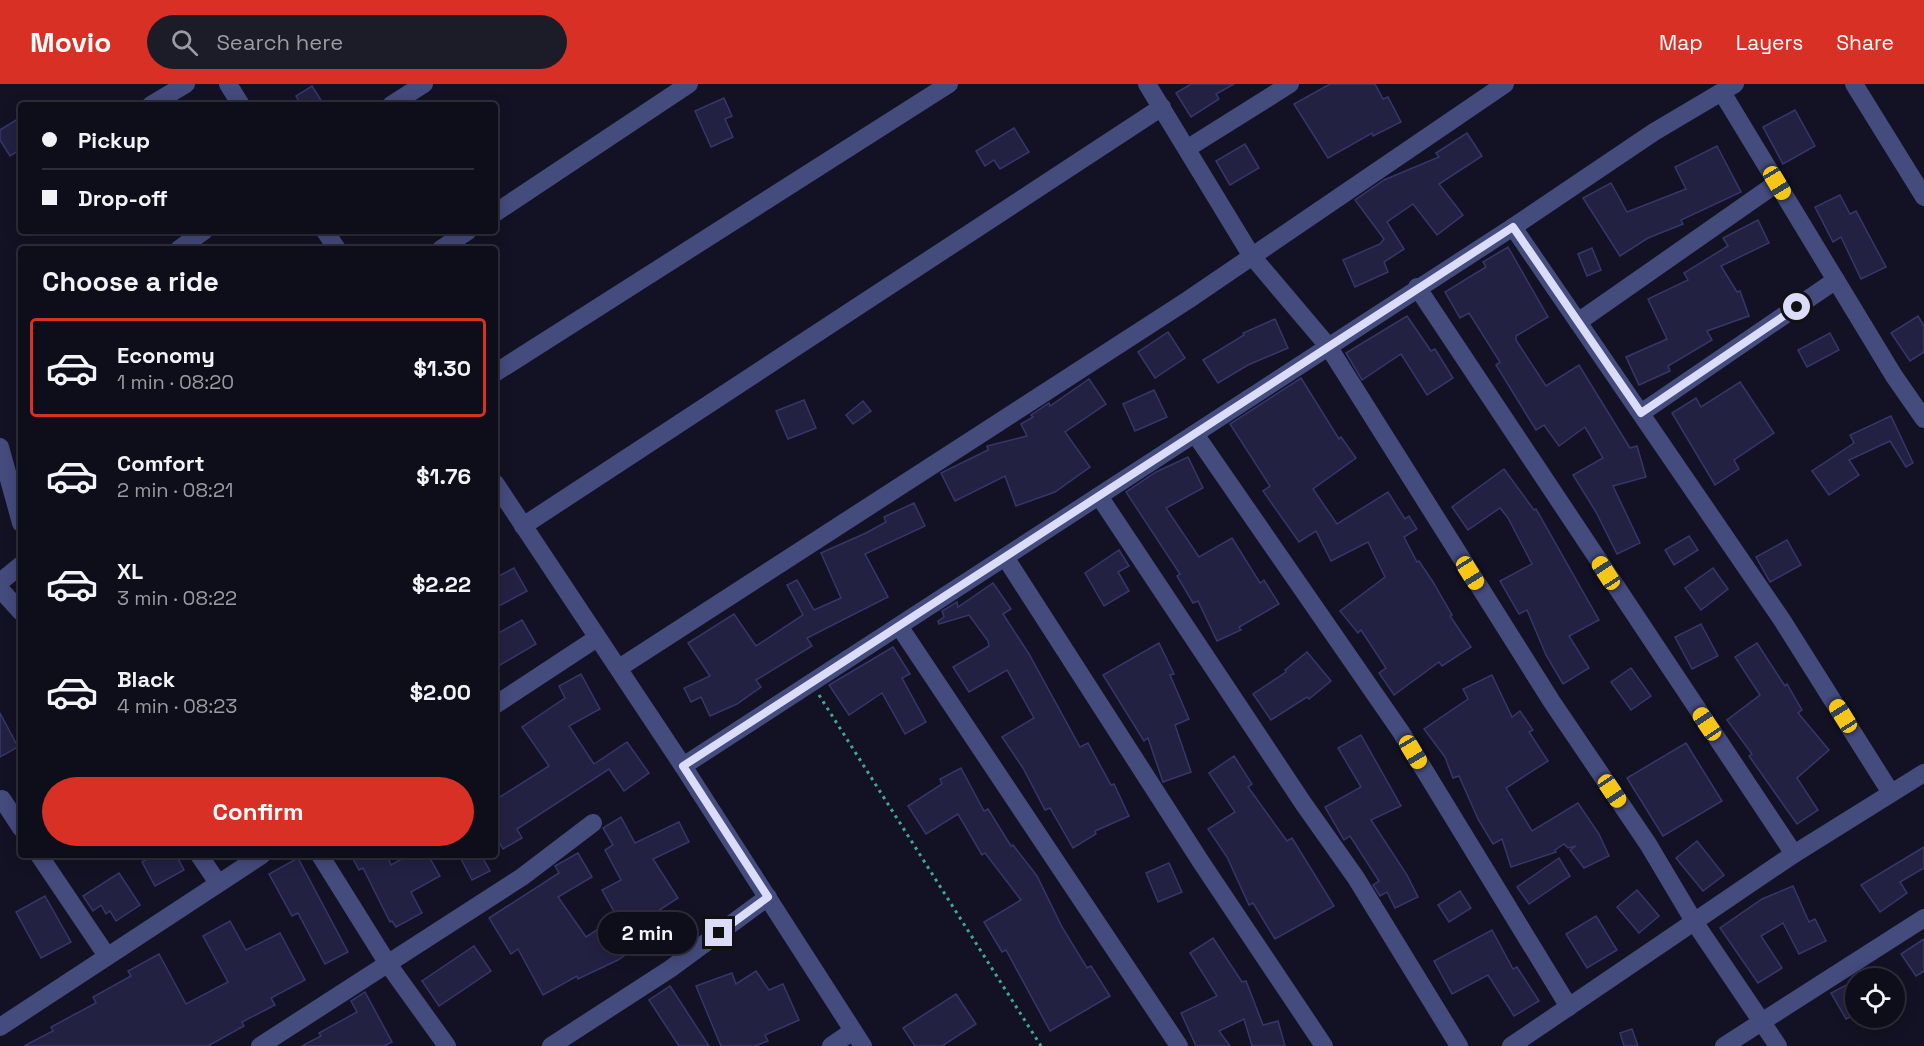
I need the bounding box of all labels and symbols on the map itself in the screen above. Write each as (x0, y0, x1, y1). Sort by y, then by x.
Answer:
car (1760, 163, 1794, 203)
route start (1783, 293, 1810, 320)
car (1453, 553, 1487, 593)
car (1589, 553, 1623, 593)
car (1826, 696, 1860, 736)
car (1689, 704, 1725, 744)
car (1396, 732, 1430, 772)
car (1594, 771, 1630, 811)
callout: 2 min (599, 912, 698, 954)
route end (705, 919, 732, 946)

